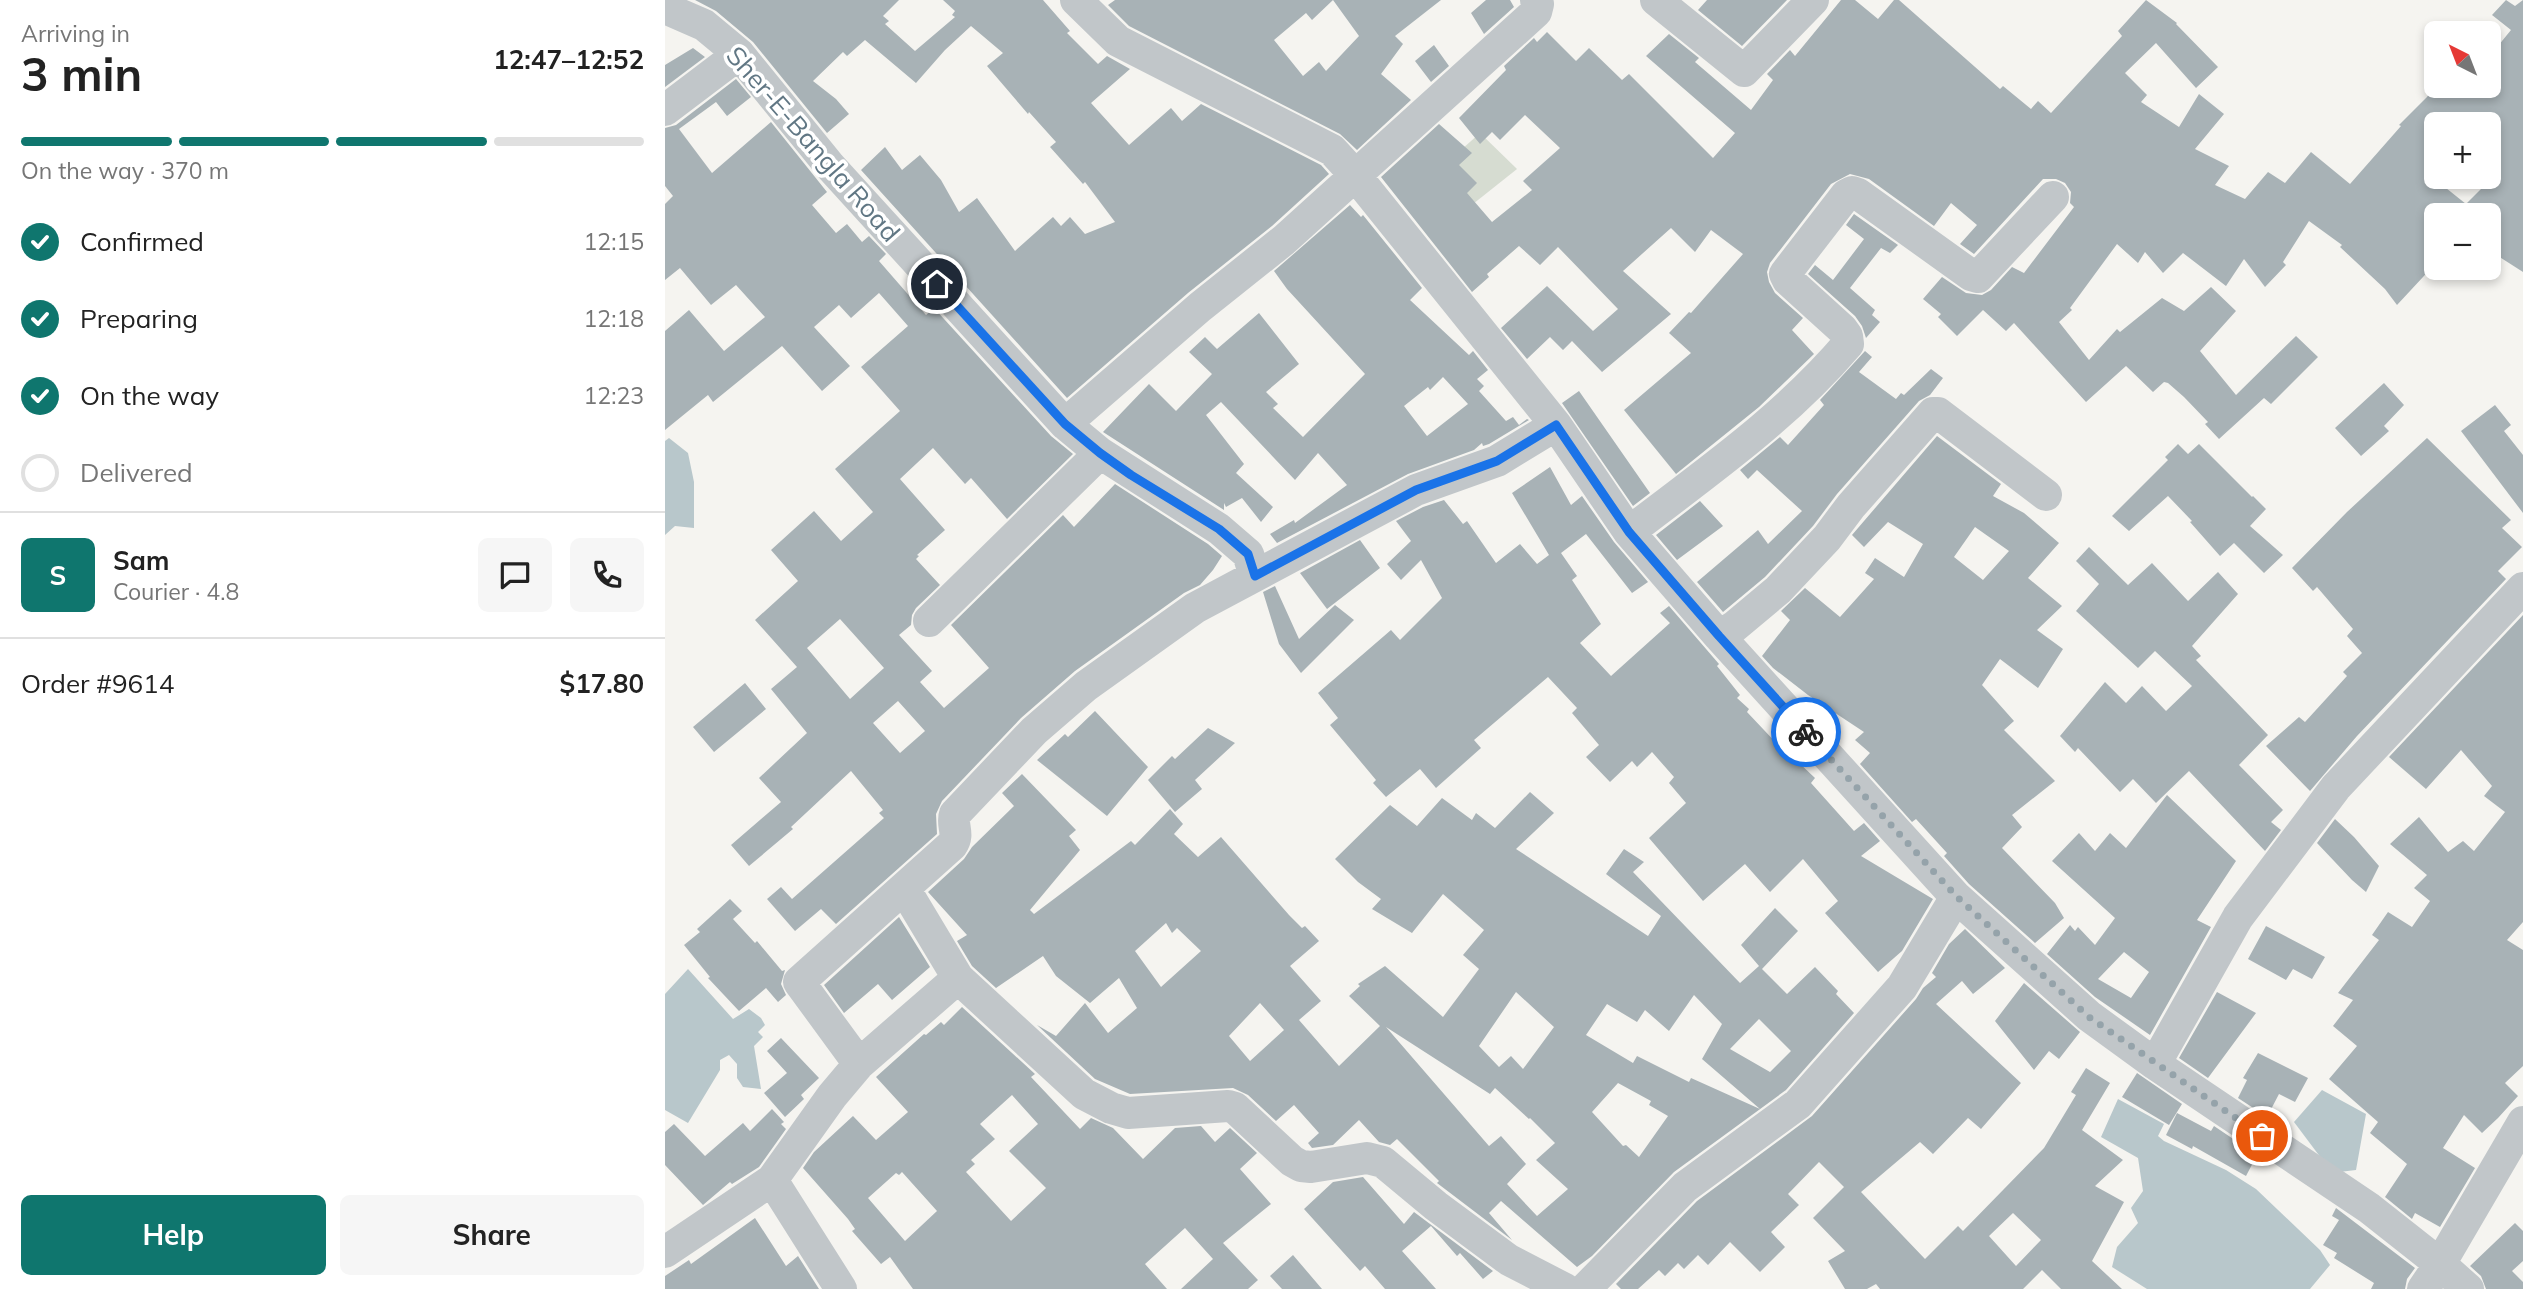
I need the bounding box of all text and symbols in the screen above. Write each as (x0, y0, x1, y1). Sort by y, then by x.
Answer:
text: Arriving in (21, 19, 130, 48)
north arrow (2424, 21, 2501, 98)
map controls (2424, 21, 2501, 280)
street label: Sher-E-Bangla Road (719, 39, 907, 248)
text: 12:47–12:52 (493, 43, 644, 76)
text: 3 min (21, 45, 142, 103)
button: + (2424, 112, 2501, 189)
text: On the way · 370 m (21, 156, 229, 185)
button: − (2424, 203, 2501, 280)
icon: check (21, 223, 59, 261)
text: Confirmed (80, 225, 204, 258)
text: 12:15 (584, 227, 644, 256)
pin (907, 254, 967, 314)
icon: home (918, 265, 956, 303)
icon: check (21, 300, 59, 338)
text: Preparing (80, 302, 198, 335)
text: 12:18 (584, 304, 644, 333)
icon: check (21, 377, 59, 415)
text: On the way (80, 379, 219, 412)
text: 12:23 (584, 381, 644, 410)
text: Delivered (80, 456, 193, 489)
button: chat (478, 538, 552, 612)
button: phone (570, 538, 644, 612)
text: Sam (113, 544, 169, 577)
text: S (50, 559, 66, 592)
text: Courier · 4.8 (113, 577, 239, 606)
text: Order #9614 (21, 667, 174, 700)
text: $17.80 (560, 667, 644, 700)
courier (1771, 697, 1841, 767)
icon: bike (1787, 713, 1825, 751)
pin (2232, 1106, 2292, 1166)
icon: bag (2243, 1117, 2281, 1155)
button: Help (21, 1195, 326, 1275)
button: Share (340, 1195, 644, 1275)

